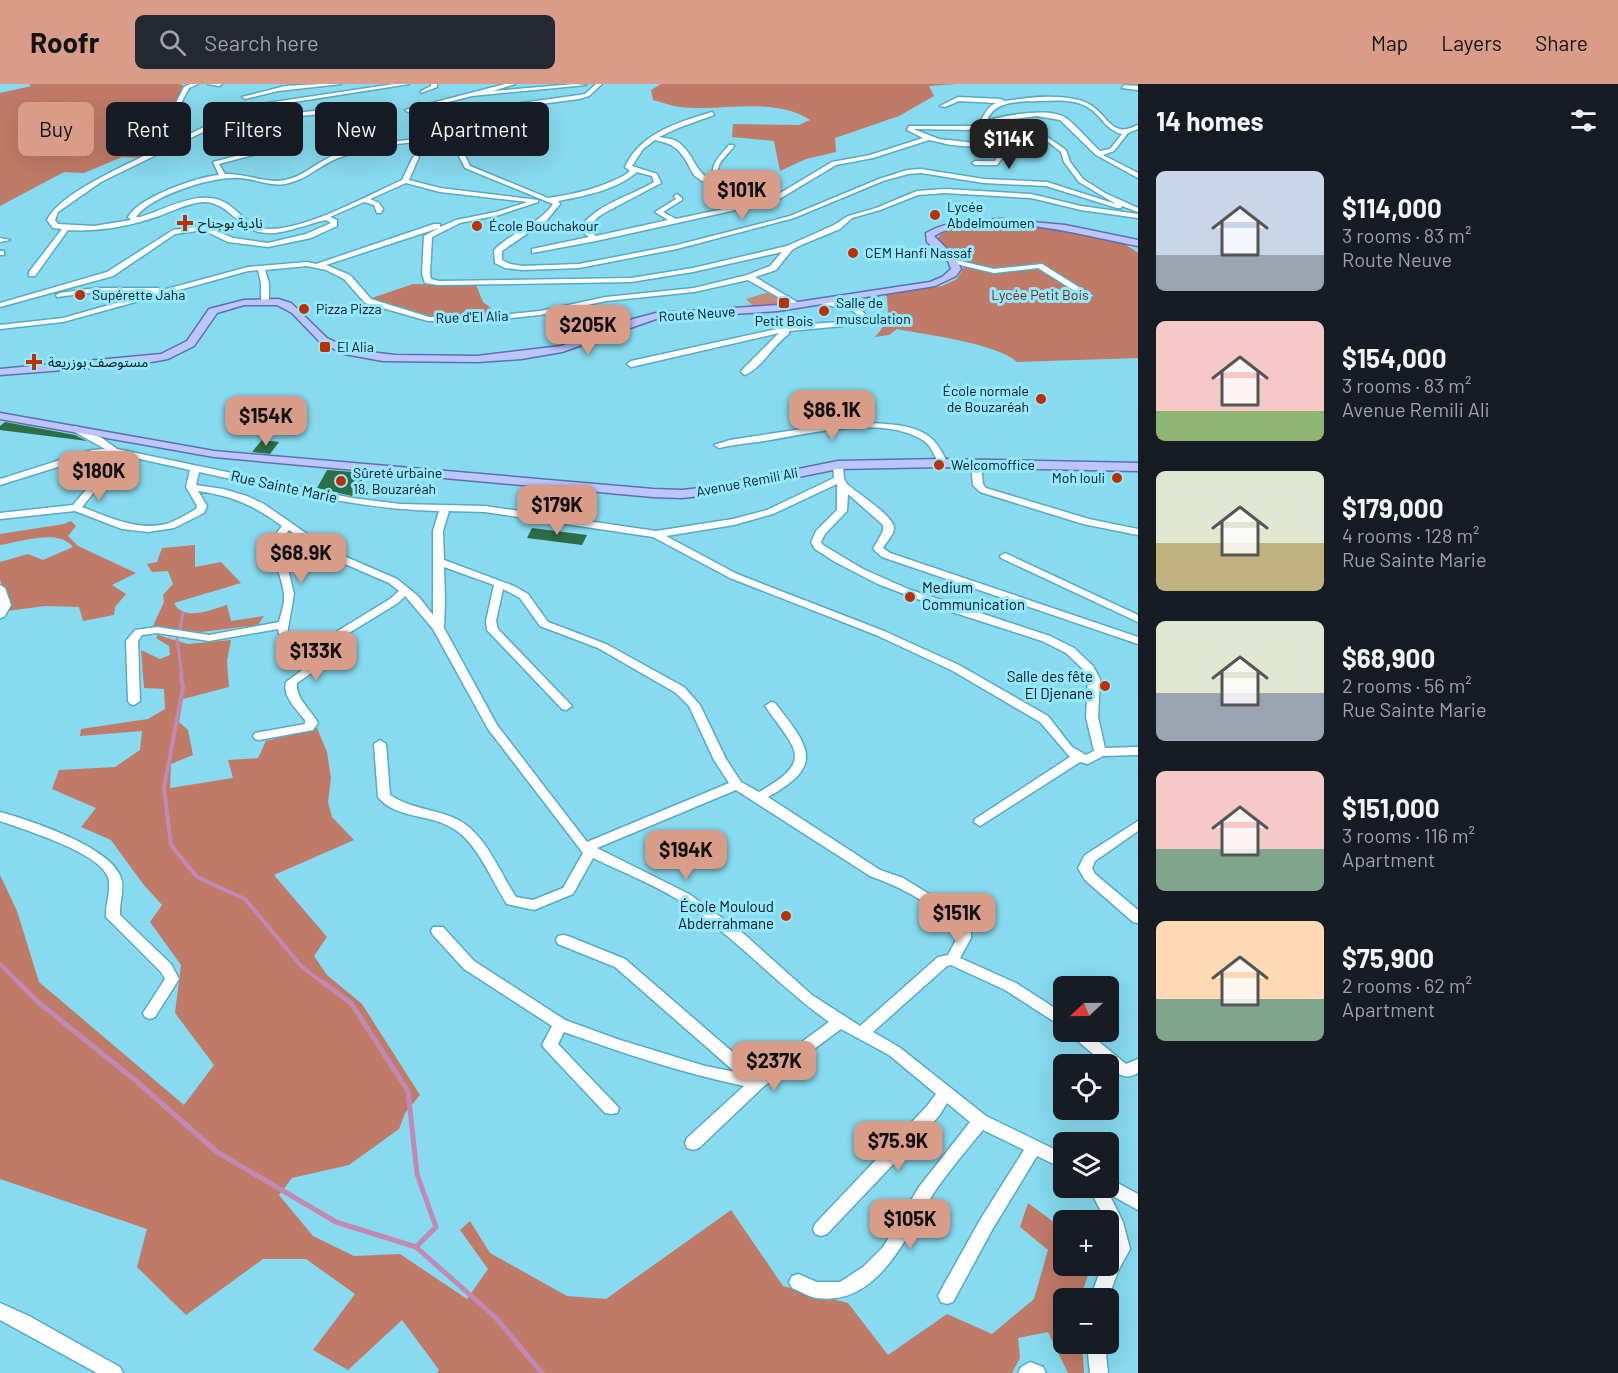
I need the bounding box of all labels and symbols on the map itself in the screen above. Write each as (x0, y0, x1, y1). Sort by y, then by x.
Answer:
pin: $114K (967, 119, 1051, 170)
pin: $101K (700, 170, 784, 221)
place label: Lycée Abdelmoumen (947, 198, 1034, 231)
marker: Lycée Abdelmoumen (928, 208, 942, 222)
marker: نادية بوجناح (176, 214, 194, 232)
place label: نادية بوجناح (198, 214, 263, 234)
place label: École Bouchakour (489, 217, 599, 234)
marker: École Bouchakour (470, 219, 484, 233)
place label: CEM Hanfi Nassaf (865, 244, 972, 261)
marker: CEM Hanfi Nassaf (846, 246, 860, 260)
place label: Supérette Jaha (92, 286, 185, 303)
park label: Lycée Petit Bois (991, 286, 1089, 303)
marker: Supérette Jaha (73, 288, 87, 302)
place label: Salle de musculation (836, 294, 911, 327)
marker: Petit Bois (777, 296, 791, 310)
place label: Pizza Pizza (316, 300, 382, 317)
marker: Pizza Pizza (297, 302, 311, 316)
street label: Route Neuve (658, 302, 736, 325)
marker: Salle de musculation (817, 304, 831, 318)
pin: $205K (546, 305, 630, 356)
street label: Rue d'El Alia (435, 307, 509, 326)
place label: Petit Bois (755, 312, 814, 329)
place label: El Alia (337, 338, 374, 355)
marker: El Alia (318, 340, 332, 354)
marker: مستوصف بوزريعة (25, 353, 43, 371)
place label: مستوصف بوزريعة (48, 353, 148, 371)
place label: École normale de Bouzaréah (943, 382, 1029, 415)
pin: $86.1K (783, 390, 881, 441)
marker: École normale de Bouzaréah (1034, 392, 1048, 406)
pin: $154K (224, 396, 308, 447)
pin: $180K (57, 451, 141, 502)
place label: Welcomoffice (951, 456, 1035, 473)
marker: Welcomoffice (932, 458, 946, 472)
street label: Avenue Remili Ali (695, 463, 799, 500)
place label: Sûreté urbaine 18, Bouzaréah (353, 464, 442, 497)
street label: Rue Sainte Marie (229, 466, 339, 506)
place label: Moh louli (1052, 469, 1105, 486)
marker: Moh louli (1110, 471, 1124, 485)
marker: Sûreté urbaine 18, Bouzaréah (334, 474, 348, 488)
pin: $179K (515, 485, 599, 536)
pin: $68.9K (252, 533, 350, 584)
place label: Medium Communication (922, 578, 1025, 613)
marker: Medium Communication (903, 590, 917, 604)
pin: $133K (274, 631, 358, 682)
place label: Salle des fête El Djenane (1007, 667, 1093, 702)
marker: Salle des fête El Djenane (1098, 679, 1112, 693)
pin: $194K (644, 830, 728, 881)
pin: $151K (915, 893, 999, 944)
place label: École Mouloud Abderrahmane (678, 897, 774, 932)
marker: École Mouloud Abderrahmane (779, 909, 793, 923)
north arrow (1053, 976, 1119, 1042)
pin: $237K (732, 1041, 816, 1092)
pin: $75.9K (849, 1121, 947, 1172)
pin: $105K (868, 1199, 952, 1250)

